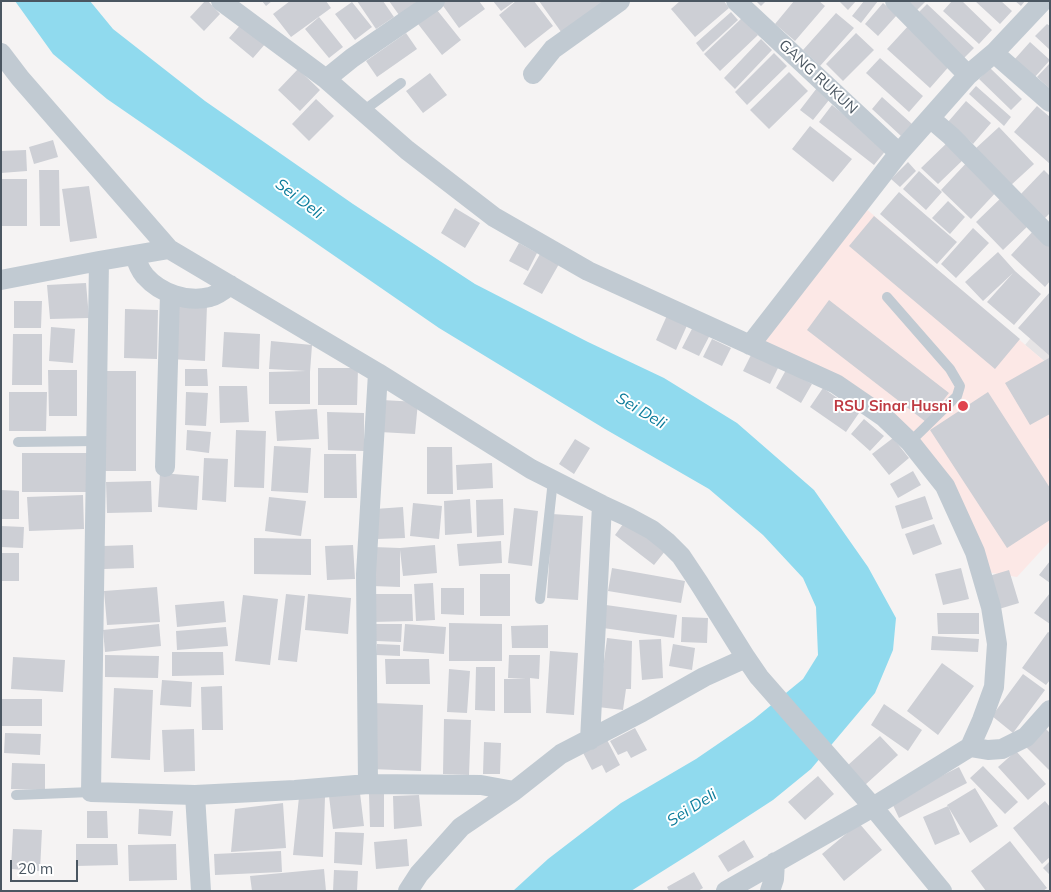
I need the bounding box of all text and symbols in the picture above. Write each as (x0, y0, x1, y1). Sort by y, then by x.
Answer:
street label: GANG RUKUN (775, 36, 861, 118)
water label: Sei Deli (271, 175, 327, 223)
water label: Sei Deli (613, 389, 669, 433)
place label: RSU Sinar Husni (834, 397, 952, 415)
marker: RSU Sinar Husni (956, 399, 970, 413)
water label: Sei Deli (664, 785, 720, 831)
scale bar (12, 850, 80, 882)
text: 20 m (18, 859, 53, 878)

